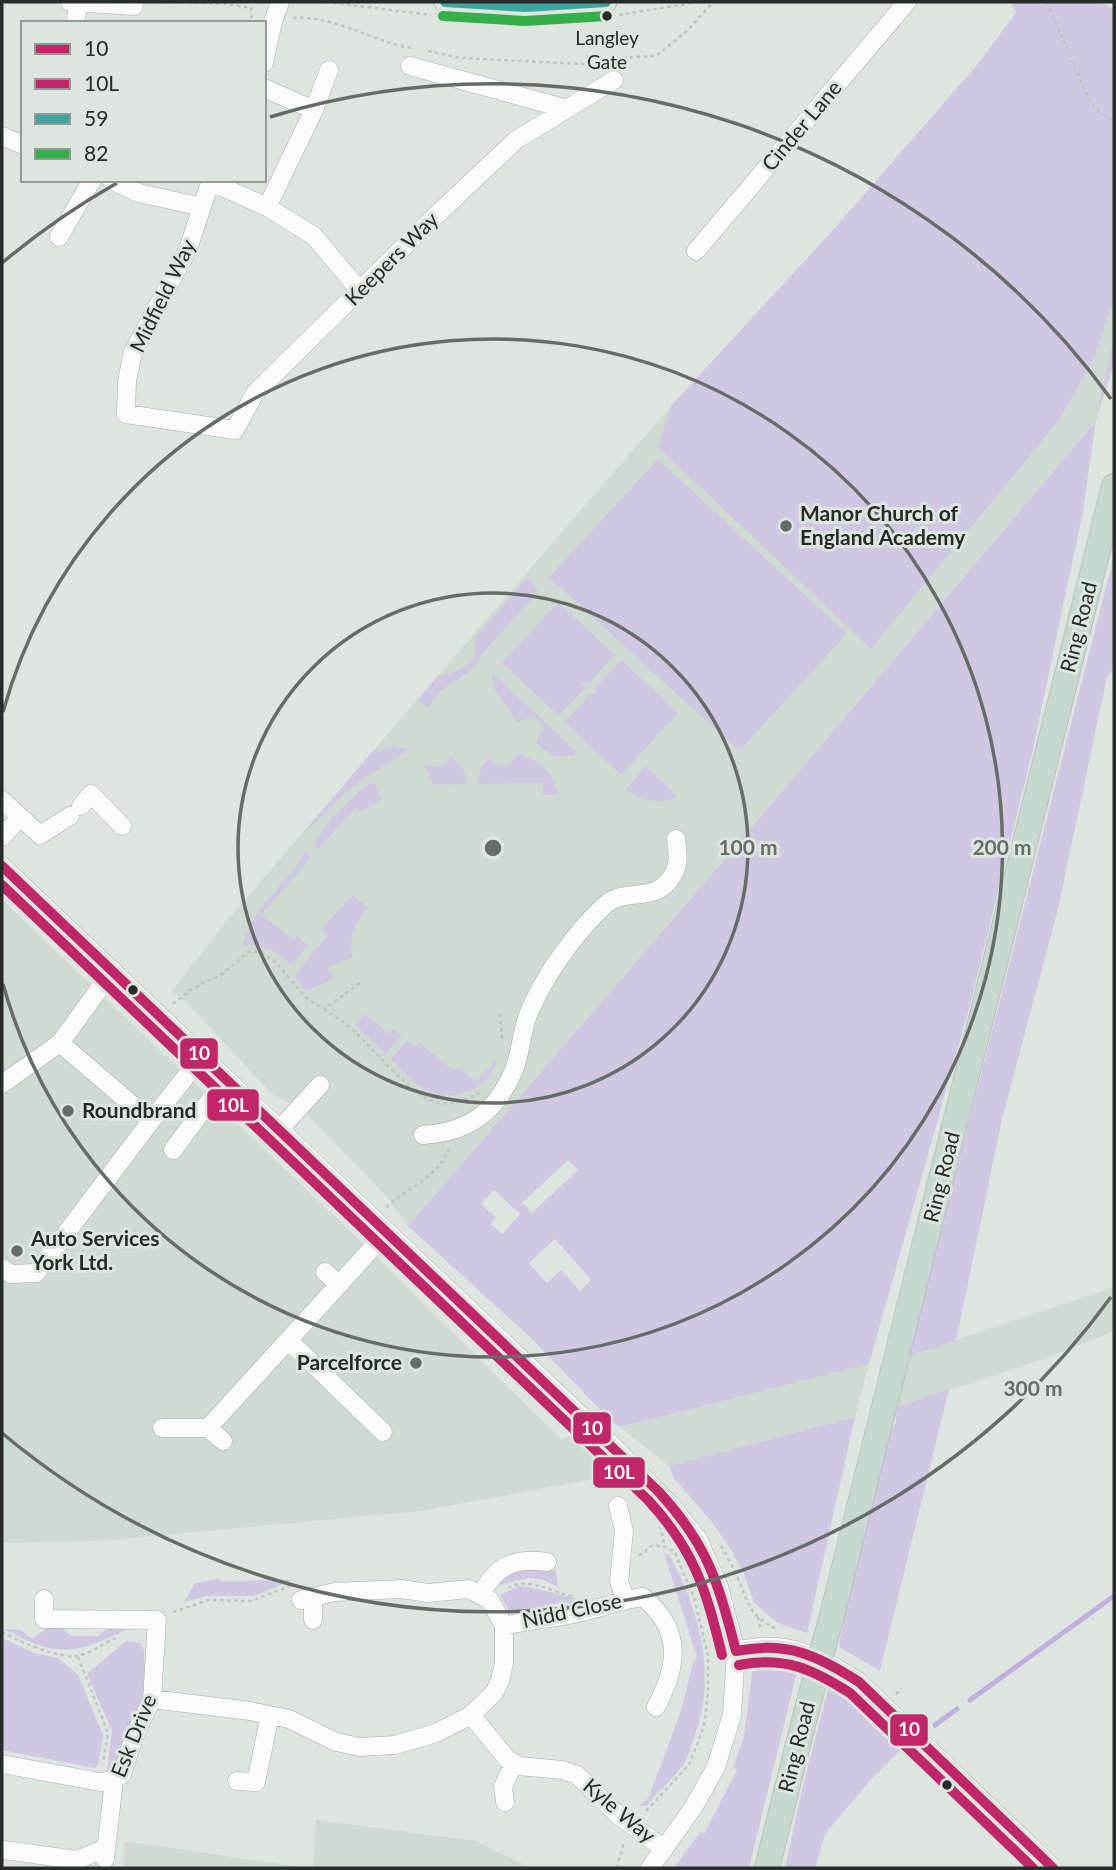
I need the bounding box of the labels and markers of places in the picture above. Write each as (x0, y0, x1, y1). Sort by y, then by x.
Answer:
marker: Langley Gate (600, 9, 614, 23)
place label: Langley Gate (575, 26, 639, 73)
place label: Manor Church of England Academy (800, 500, 966, 549)
marker: Manor Church of England Academy (778, 518, 794, 534)
centre of rings (481, 836, 505, 860)
unlabelled marker (126, 983, 140, 997)
place label: Roundbrand (82, 1097, 197, 1122)
marker: Roundbrand (60, 1103, 76, 1119)
place label: Auto Services York Ltd. (30, 1225, 159, 1274)
marker: Auto Services York Ltd. (9, 1243, 25, 1259)
place label: Parcelforce (297, 1349, 402, 1374)
marker: Parcelforce (408, 1355, 424, 1371)
unlabelled marker (940, 1778, 954, 1792)

